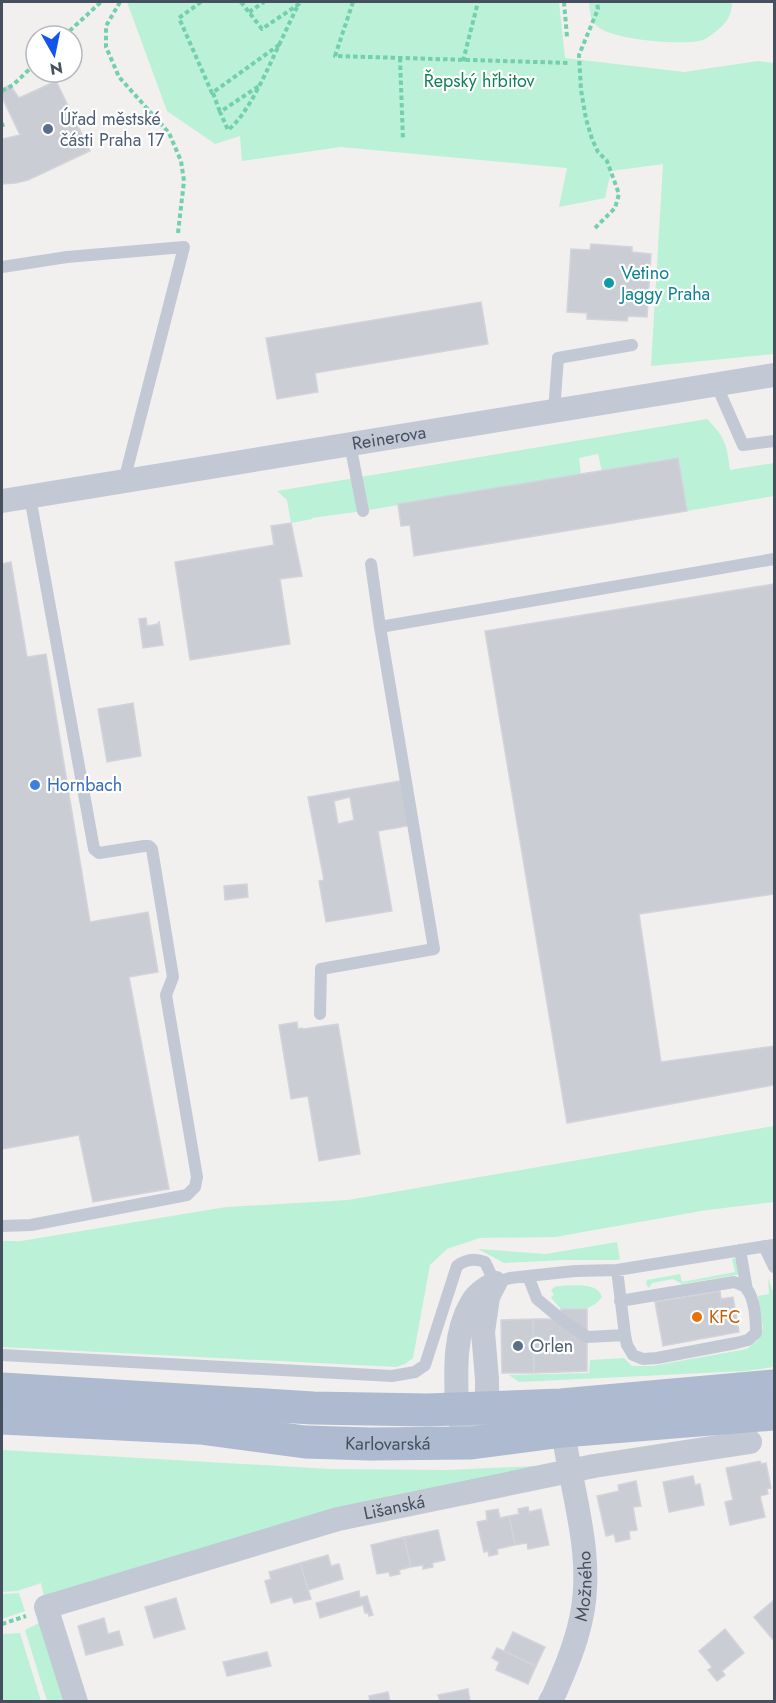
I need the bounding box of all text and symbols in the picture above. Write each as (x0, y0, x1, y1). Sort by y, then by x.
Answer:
north arrow (24, 24, 84, 84)
text: N (48, 56, 64, 81)
park label: Řepský hřbitov (424, 68, 534, 94)
place label: Úřad městské části Praha 17 (60, 106, 165, 153)
marker: Úřad městské části Praha 17 (41, 122, 55, 136)
place label: Vetino Jaggy Praha (619, 260, 710, 307)
marker: Vetino Jaggy Praha (602, 276, 616, 290)
street label: Reinerova (350, 419, 428, 457)
place label: Hornbach (47, 772, 122, 798)
marker: Hornbach (28, 778, 42, 792)
place label: KFC (709, 1304, 741, 1330)
marker: KFC (690, 1310, 704, 1324)
place label: Orlen (530, 1333, 573, 1359)
marker: Orlen (511, 1339, 525, 1353)
street label: Karlovarská (345, 1430, 431, 1457)
street label: Lišanská (361, 1488, 427, 1526)
street label: Možného (568, 1550, 598, 1624)

